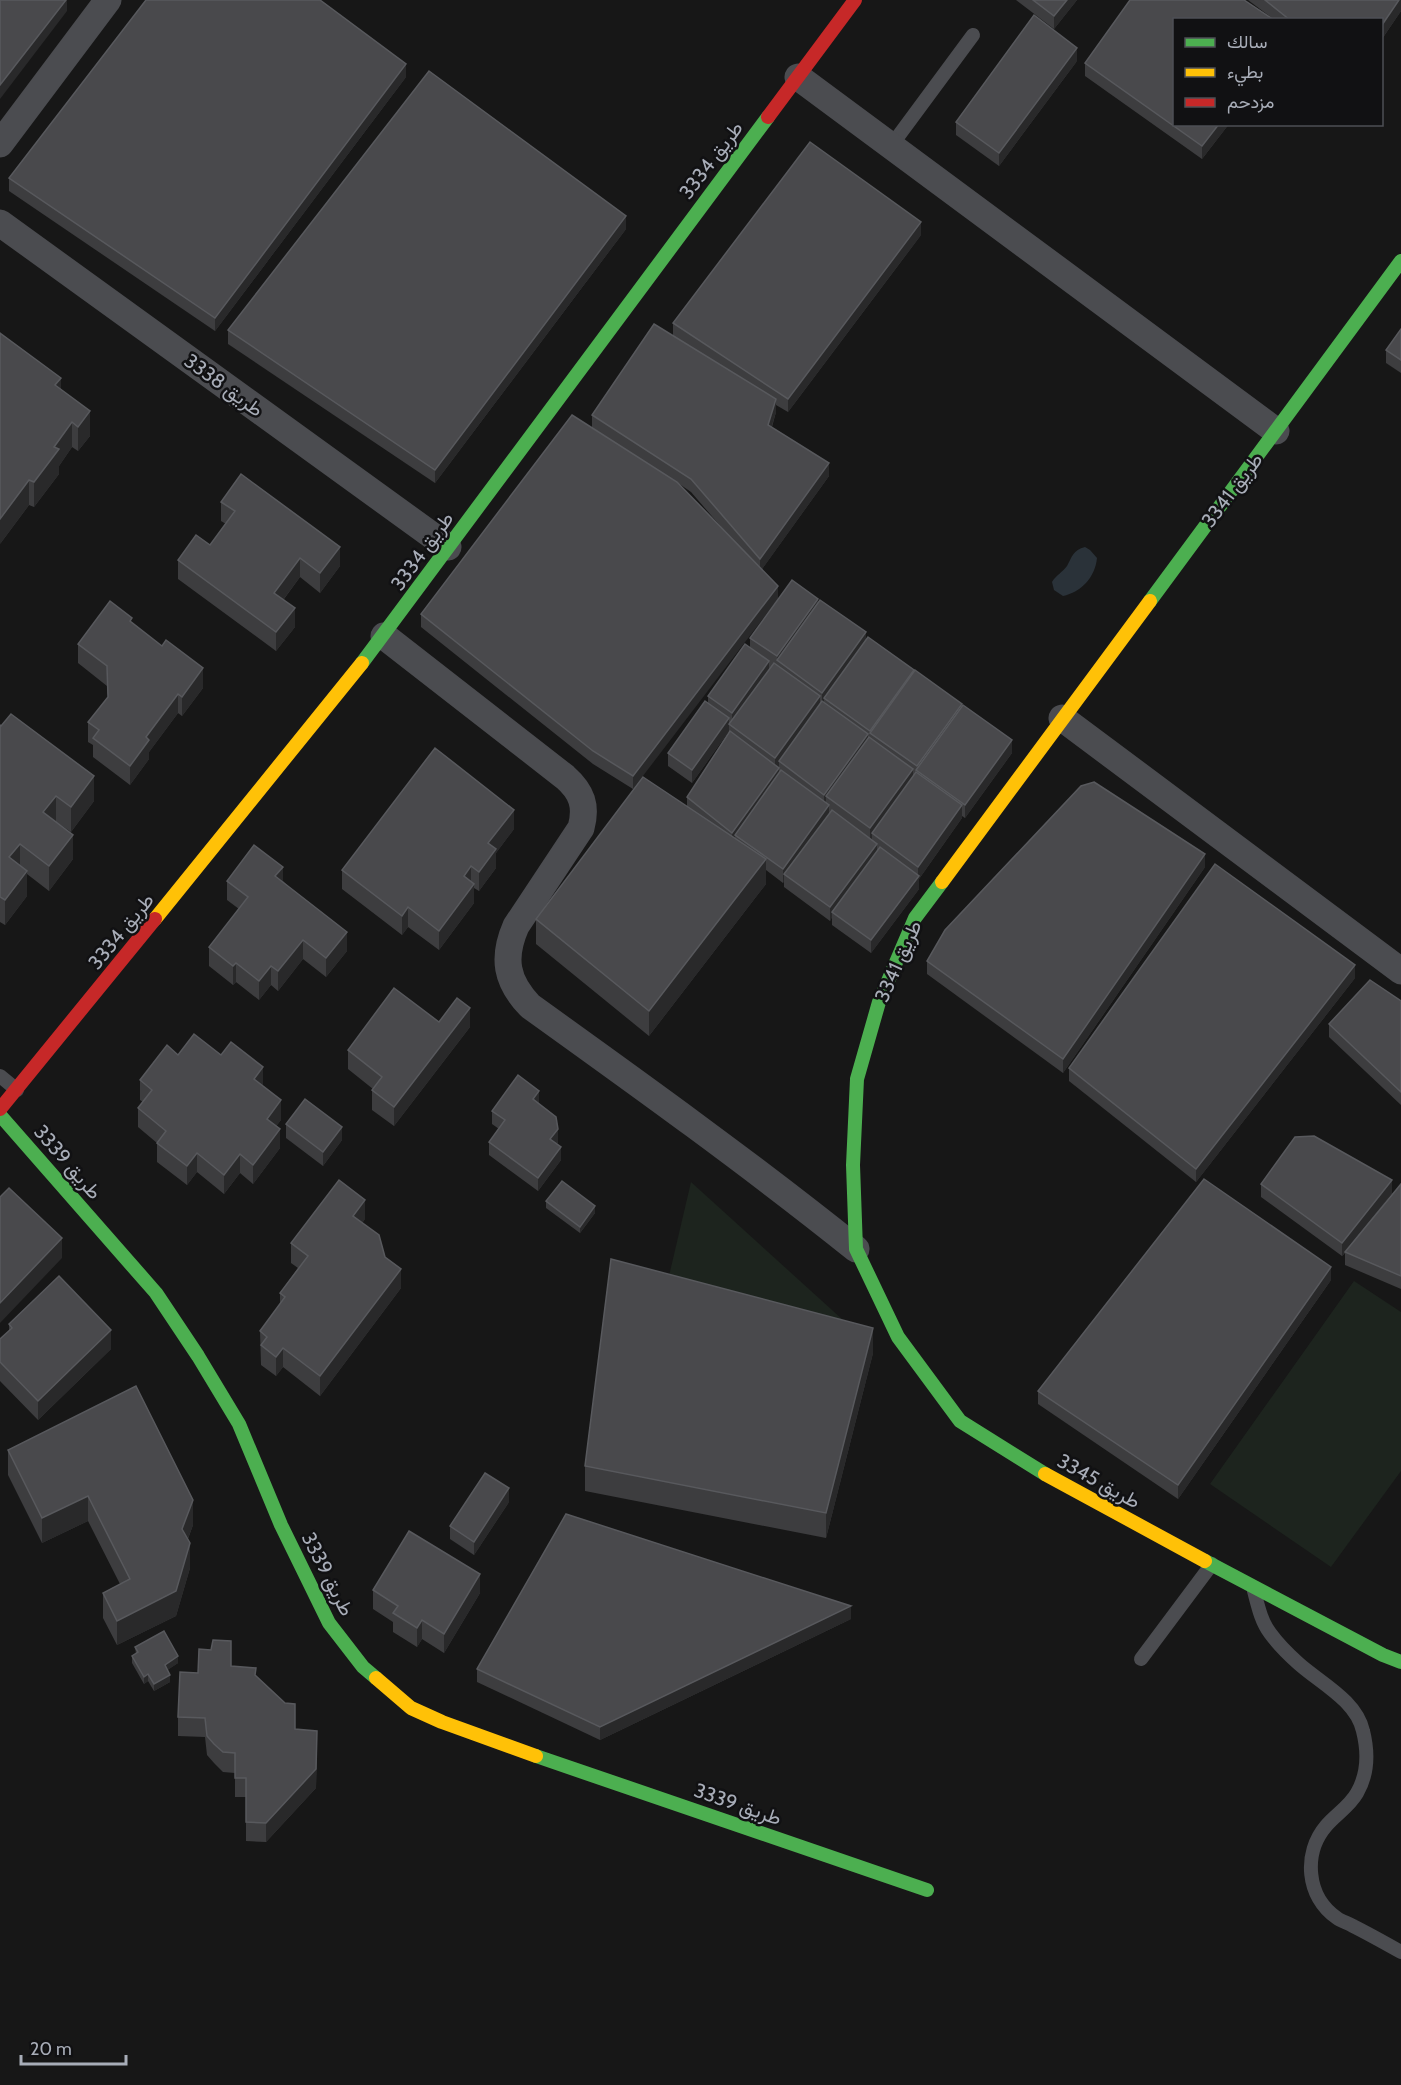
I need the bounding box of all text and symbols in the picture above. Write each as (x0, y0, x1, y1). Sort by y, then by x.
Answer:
legend (1173, 18, 1383, 126)
text: سالك (1227, 31, 1267, 53)
text: بطيء (1227, 61, 1263, 87)
text: مزدحم (1227, 91, 1274, 114)
street label: طريق 3334 (674, 116, 749, 204)
street label: طريق 3338 (179, 348, 268, 422)
street label: طريق 3341 (1196, 448, 1268, 532)
street label: طريق 3334 (386, 507, 459, 595)
street label: طريق 3334 (83, 888, 160, 975)
street label: طريق 3341 (869, 917, 927, 1006)
street label: طريق 3339 (28, 1120, 107, 1205)
street label: طريق 3345 (1053, 1448, 1145, 1514)
street label: طريق 3339 (296, 1528, 359, 1620)
street label: طريق 3339 (691, 1778, 785, 1831)
scale bar (21, 2028, 126, 2066)
text: 20 m (30, 2038, 72, 2060)

